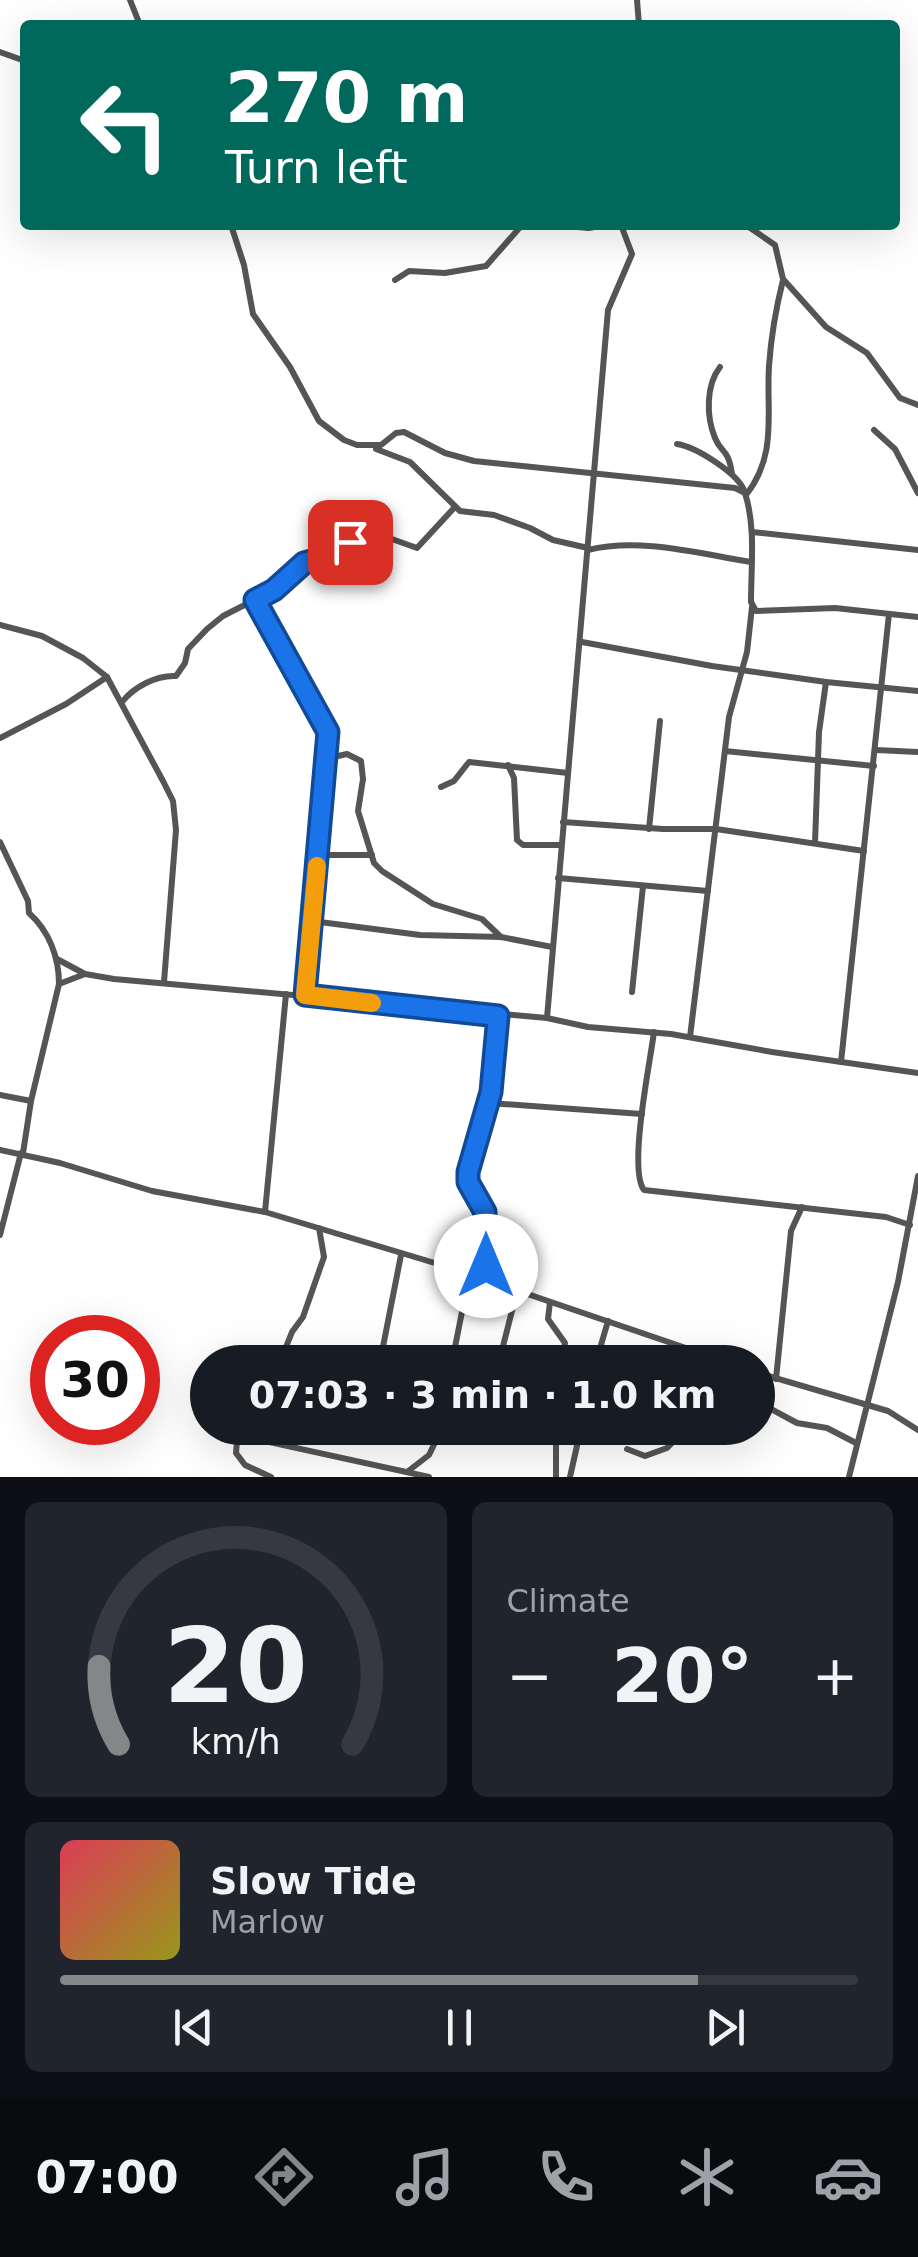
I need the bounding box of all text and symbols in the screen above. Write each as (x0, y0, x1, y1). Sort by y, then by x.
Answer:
text: 270 m (225, 57, 468, 139)
icon: left (60, 60, 190, 190)
text: Turn left (225, 141, 408, 194)
pin (308, 500, 393, 585)
icon: arrive (323, 515, 378, 570)
position arrow (434, 1214, 538, 1318)
speed limit sign: 30 (30, 1315, 160, 1445)
text: 07:03 · 3 min · 1.0 km (249, 1373, 716, 1417)
text: Climate (507, 1582, 630, 1620)
text: 20 (163, 1605, 308, 1727)
text: 20° (611, 1632, 753, 1720)
text: − (507, 1644, 553, 1708)
text: + (812, 1644, 858, 1708)
text: km/h (191, 1721, 281, 1762)
text: Slow Tide (210, 1859, 417, 1903)
text: Marlow (210, 1903, 325, 1941)
icon: previous (166, 2000, 221, 2055)
icon: pause (432, 2000, 487, 2055)
icon: next (698, 2000, 753, 2055)
icon: directions (249, 2142, 319, 2212)
icon: music (390, 2142, 460, 2212)
icon: phone (531, 2142, 601, 2212)
icon: climate (672, 2142, 742, 2212)
icon: car (813, 2142, 883, 2212)
text: 07:00 (35, 2151, 179, 2204)

